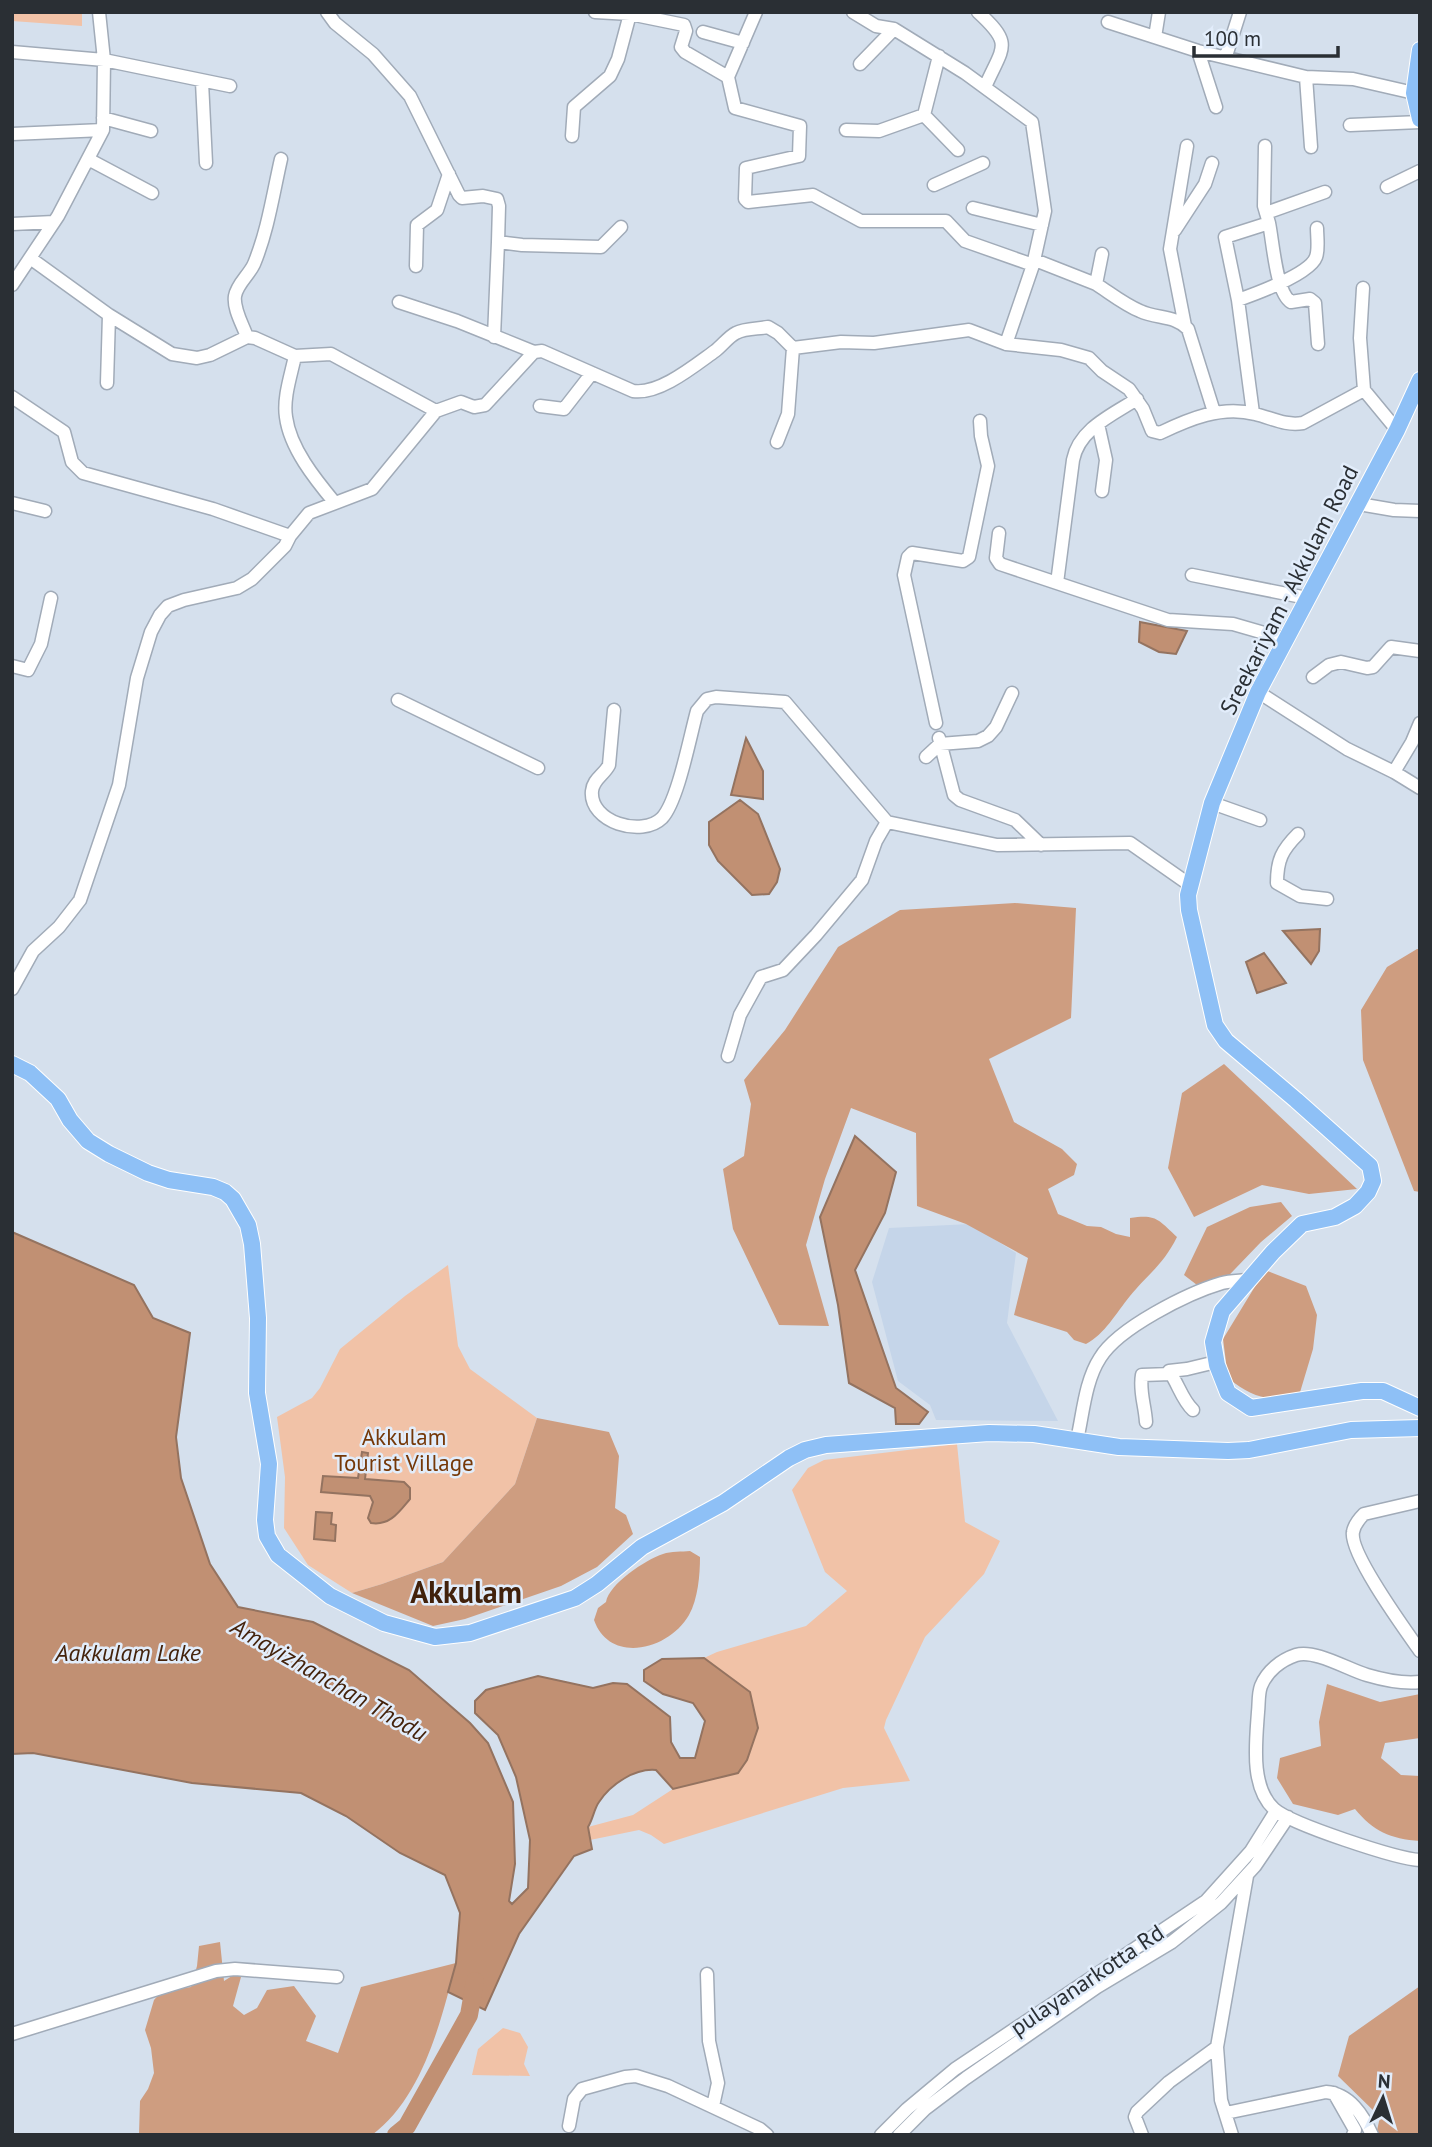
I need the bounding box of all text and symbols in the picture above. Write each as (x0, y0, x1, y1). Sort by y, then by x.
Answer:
scale bar (1194, 14, 1338, 58)
text: 100 m (1204, 25, 1261, 52)
street label: Sreekariyam - Akkulam Road (1213, 460, 1364, 719)
park label: Akkulam Tourist Village (334, 1422, 474, 1477)
district label: Akkulam (410, 1572, 522, 1611)
water label: Amayizhanchan Thodu (225, 1610, 433, 1748)
water label: Aakkulam Lake (54, 1637, 201, 1668)
street label: pulayanarkotta Rd (1004, 1917, 1169, 2042)
north arrow (1348, 2063, 1418, 2133)
text: N (1377, 2069, 1391, 2093)

